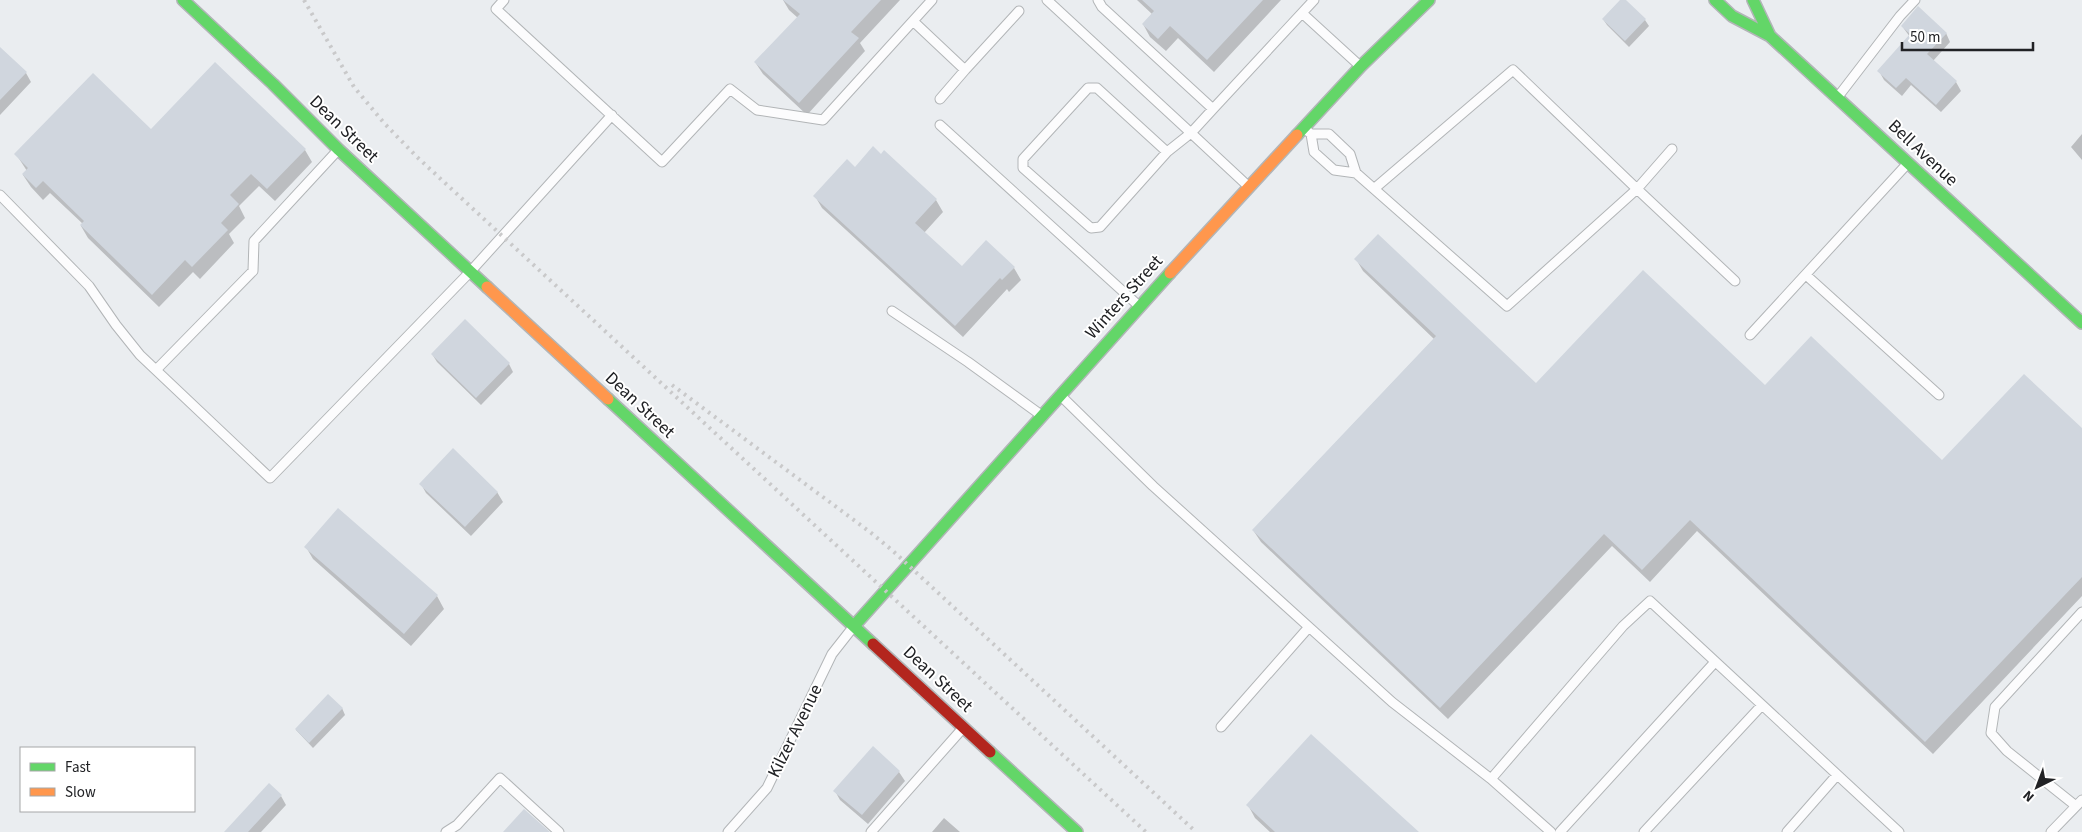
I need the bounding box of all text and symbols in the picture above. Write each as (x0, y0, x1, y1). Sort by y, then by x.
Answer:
scale bar (1902, 20, 2033, 52)
text: 50 m (1910, 27, 1940, 48)
street label: Dean Street (304, 90, 384, 168)
street label: Bell Avenue (1882, 114, 1964, 192)
street label: Winters Street (1079, 249, 1169, 345)
street label: Dean Street (600, 366, 680, 444)
street label: Dean Street (898, 640, 978, 718)
street label: Kilzer Avenue (762, 680, 828, 782)
legend (20, 747, 195, 812)
text: Fast (65, 757, 91, 778)
north arrow (2012, 762, 2062, 812)
text: Slow (65, 782, 96, 803)
text: N (2019, 785, 2039, 806)

